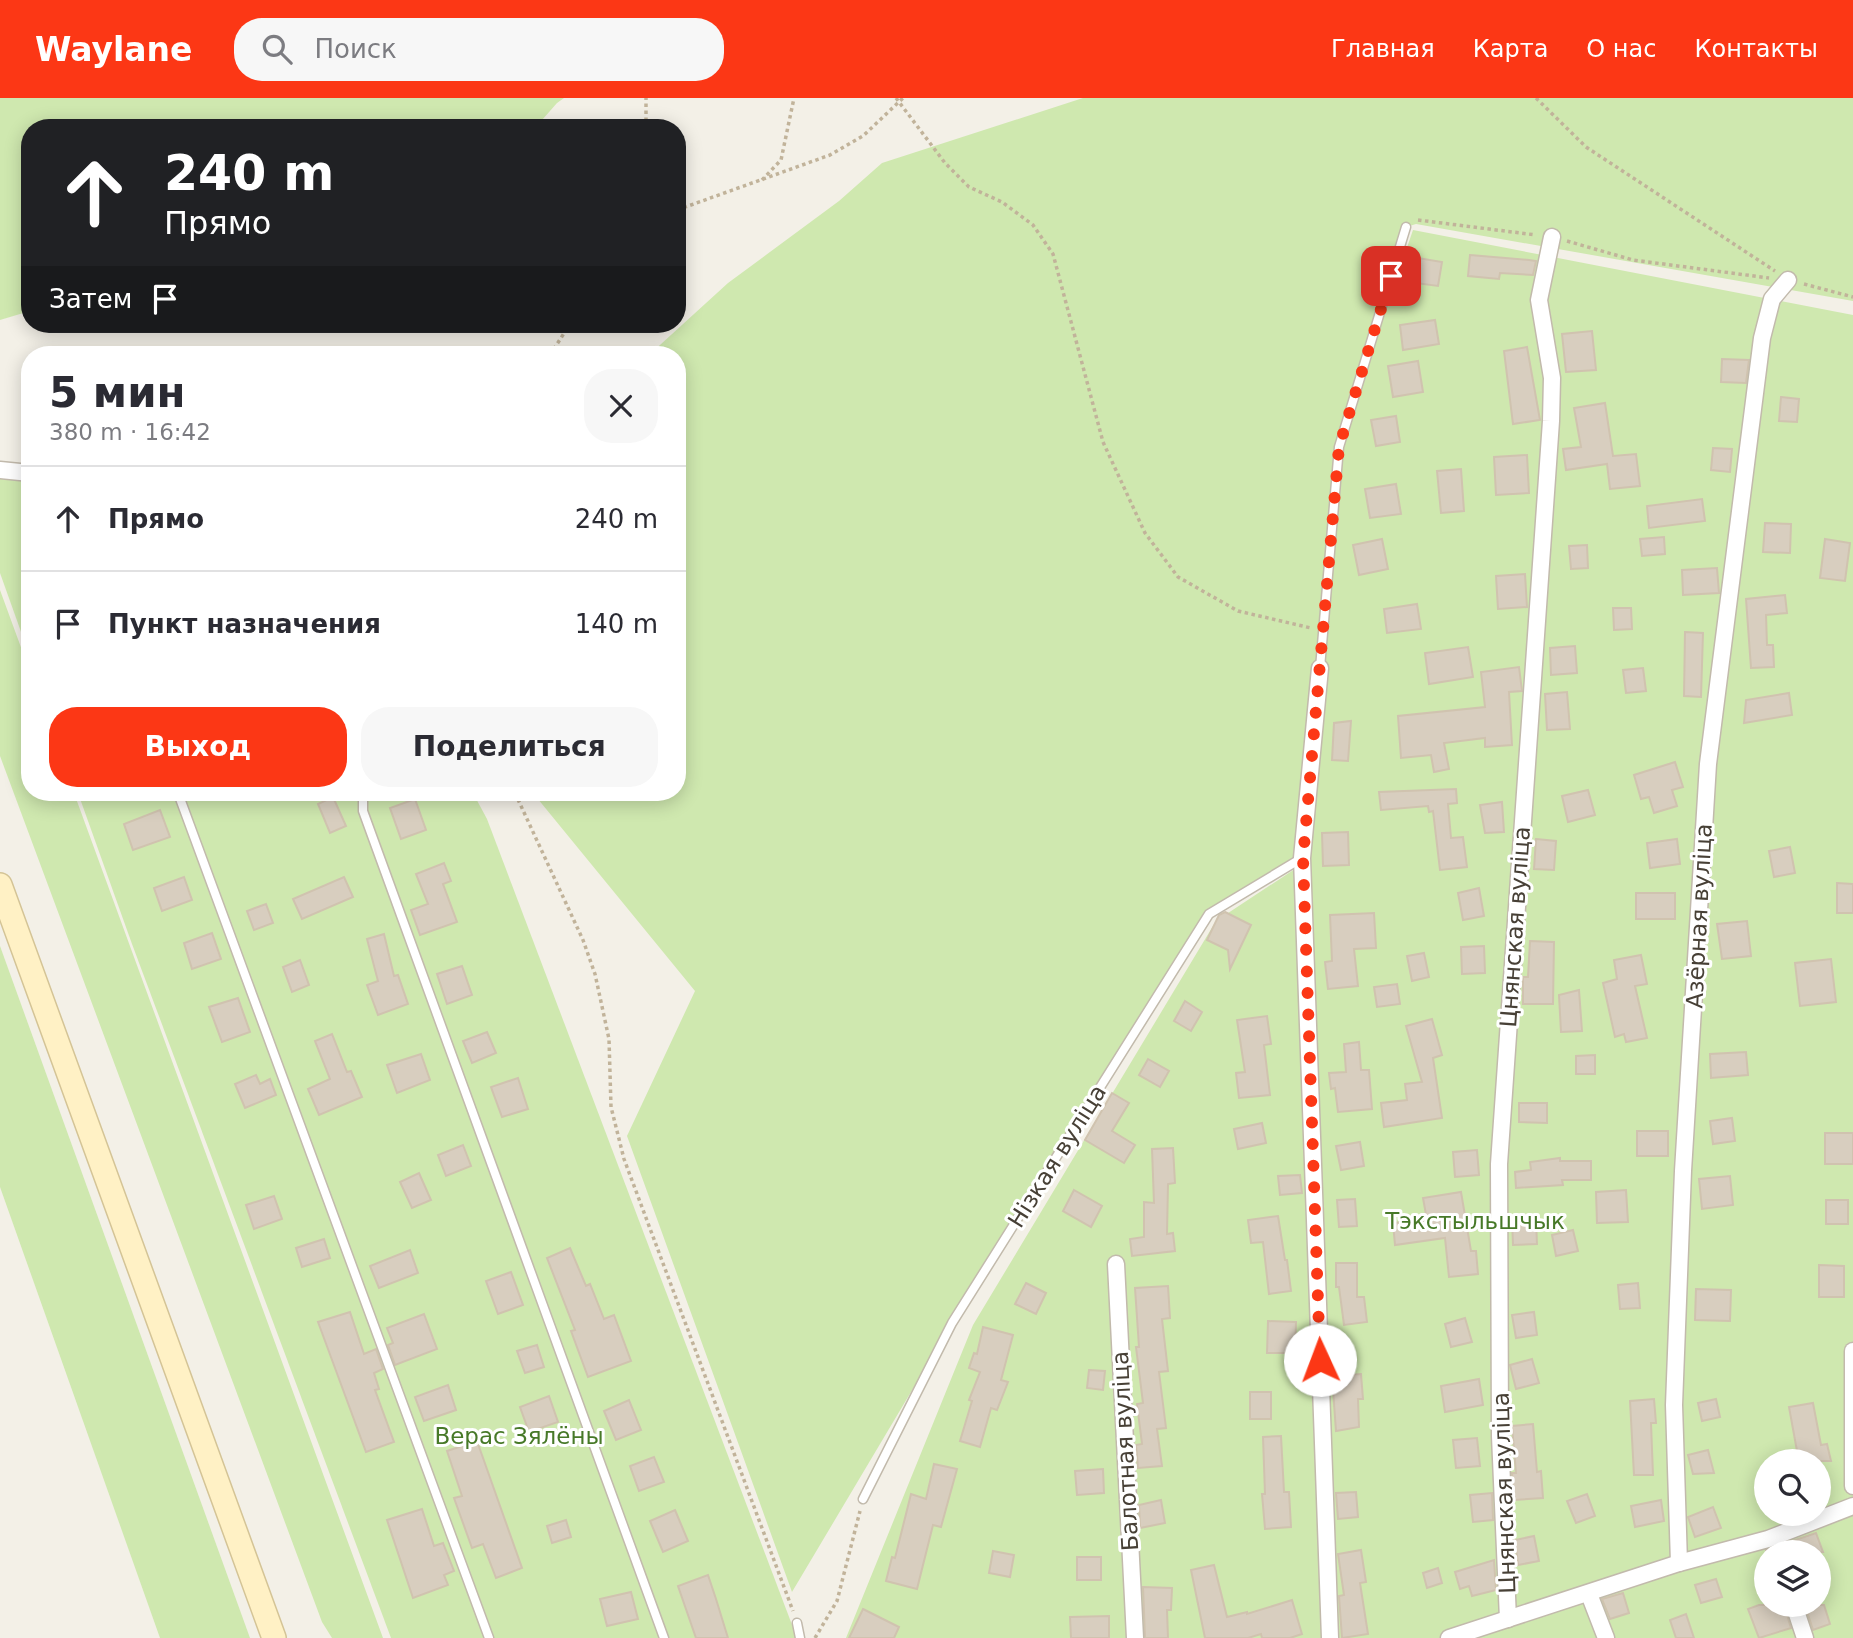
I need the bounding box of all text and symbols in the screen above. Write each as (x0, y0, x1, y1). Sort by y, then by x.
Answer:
search box (234, 18, 724, 81)
text: Waylane (35, 30, 192, 69)
icon: search (258, 30, 296, 68)
text: Поиск (314, 34, 397, 64)
text: Главная (1331, 35, 1435, 63)
text: Карта (1473, 35, 1548, 63)
text: О нас (1586, 35, 1656, 63)
text: Контакты (1694, 35, 1818, 63)
text: 240 m (164, 145, 334, 202)
icon: ahead (49, 147, 140, 238)
text: Прямо (164, 204, 271, 242)
pin (1361, 246, 1421, 306)
icon: arrive (1372, 257, 1410, 295)
icon: arrive (146, 280, 184, 318)
text: Затем (49, 284, 132, 314)
text: 5 мин (49, 368, 186, 417)
button: close (584, 369, 658, 443)
text: 380 m · 16:42 (49, 419, 211, 445)
icon: ahead (49, 500, 87, 538)
text: Прямо (108, 504, 204, 534)
text: 240 m (575, 504, 658, 534)
icon: arrive (49, 605, 87, 643)
text: Пункт назначения (108, 609, 381, 639)
text: 140 m (575, 609, 658, 639)
button: Выход (49, 707, 347, 787)
button: Поделиться (361, 707, 658, 787)
street label: Азёрная вуліца (1681, 823, 1717, 1009)
street label: Цнянская вуліца (1495, 826, 1535, 1028)
street label: Нізкая вуліца (1003, 1080, 1111, 1232)
park label: Тэкстыльшчык (1384, 1208, 1565, 1234)
position arrow (1283, 1323, 1357, 1397)
street label: Балотная вуліца (1107, 1350, 1143, 1552)
street label: Цнянская вуліца (1487, 1392, 1521, 1594)
park label: Верас Зялёны (434, 1423, 604, 1449)
map controls (1754, 1449, 1831, 1617)
button: search (1754, 1449, 1831, 1526)
button: layers (1754, 1540, 1831, 1617)

